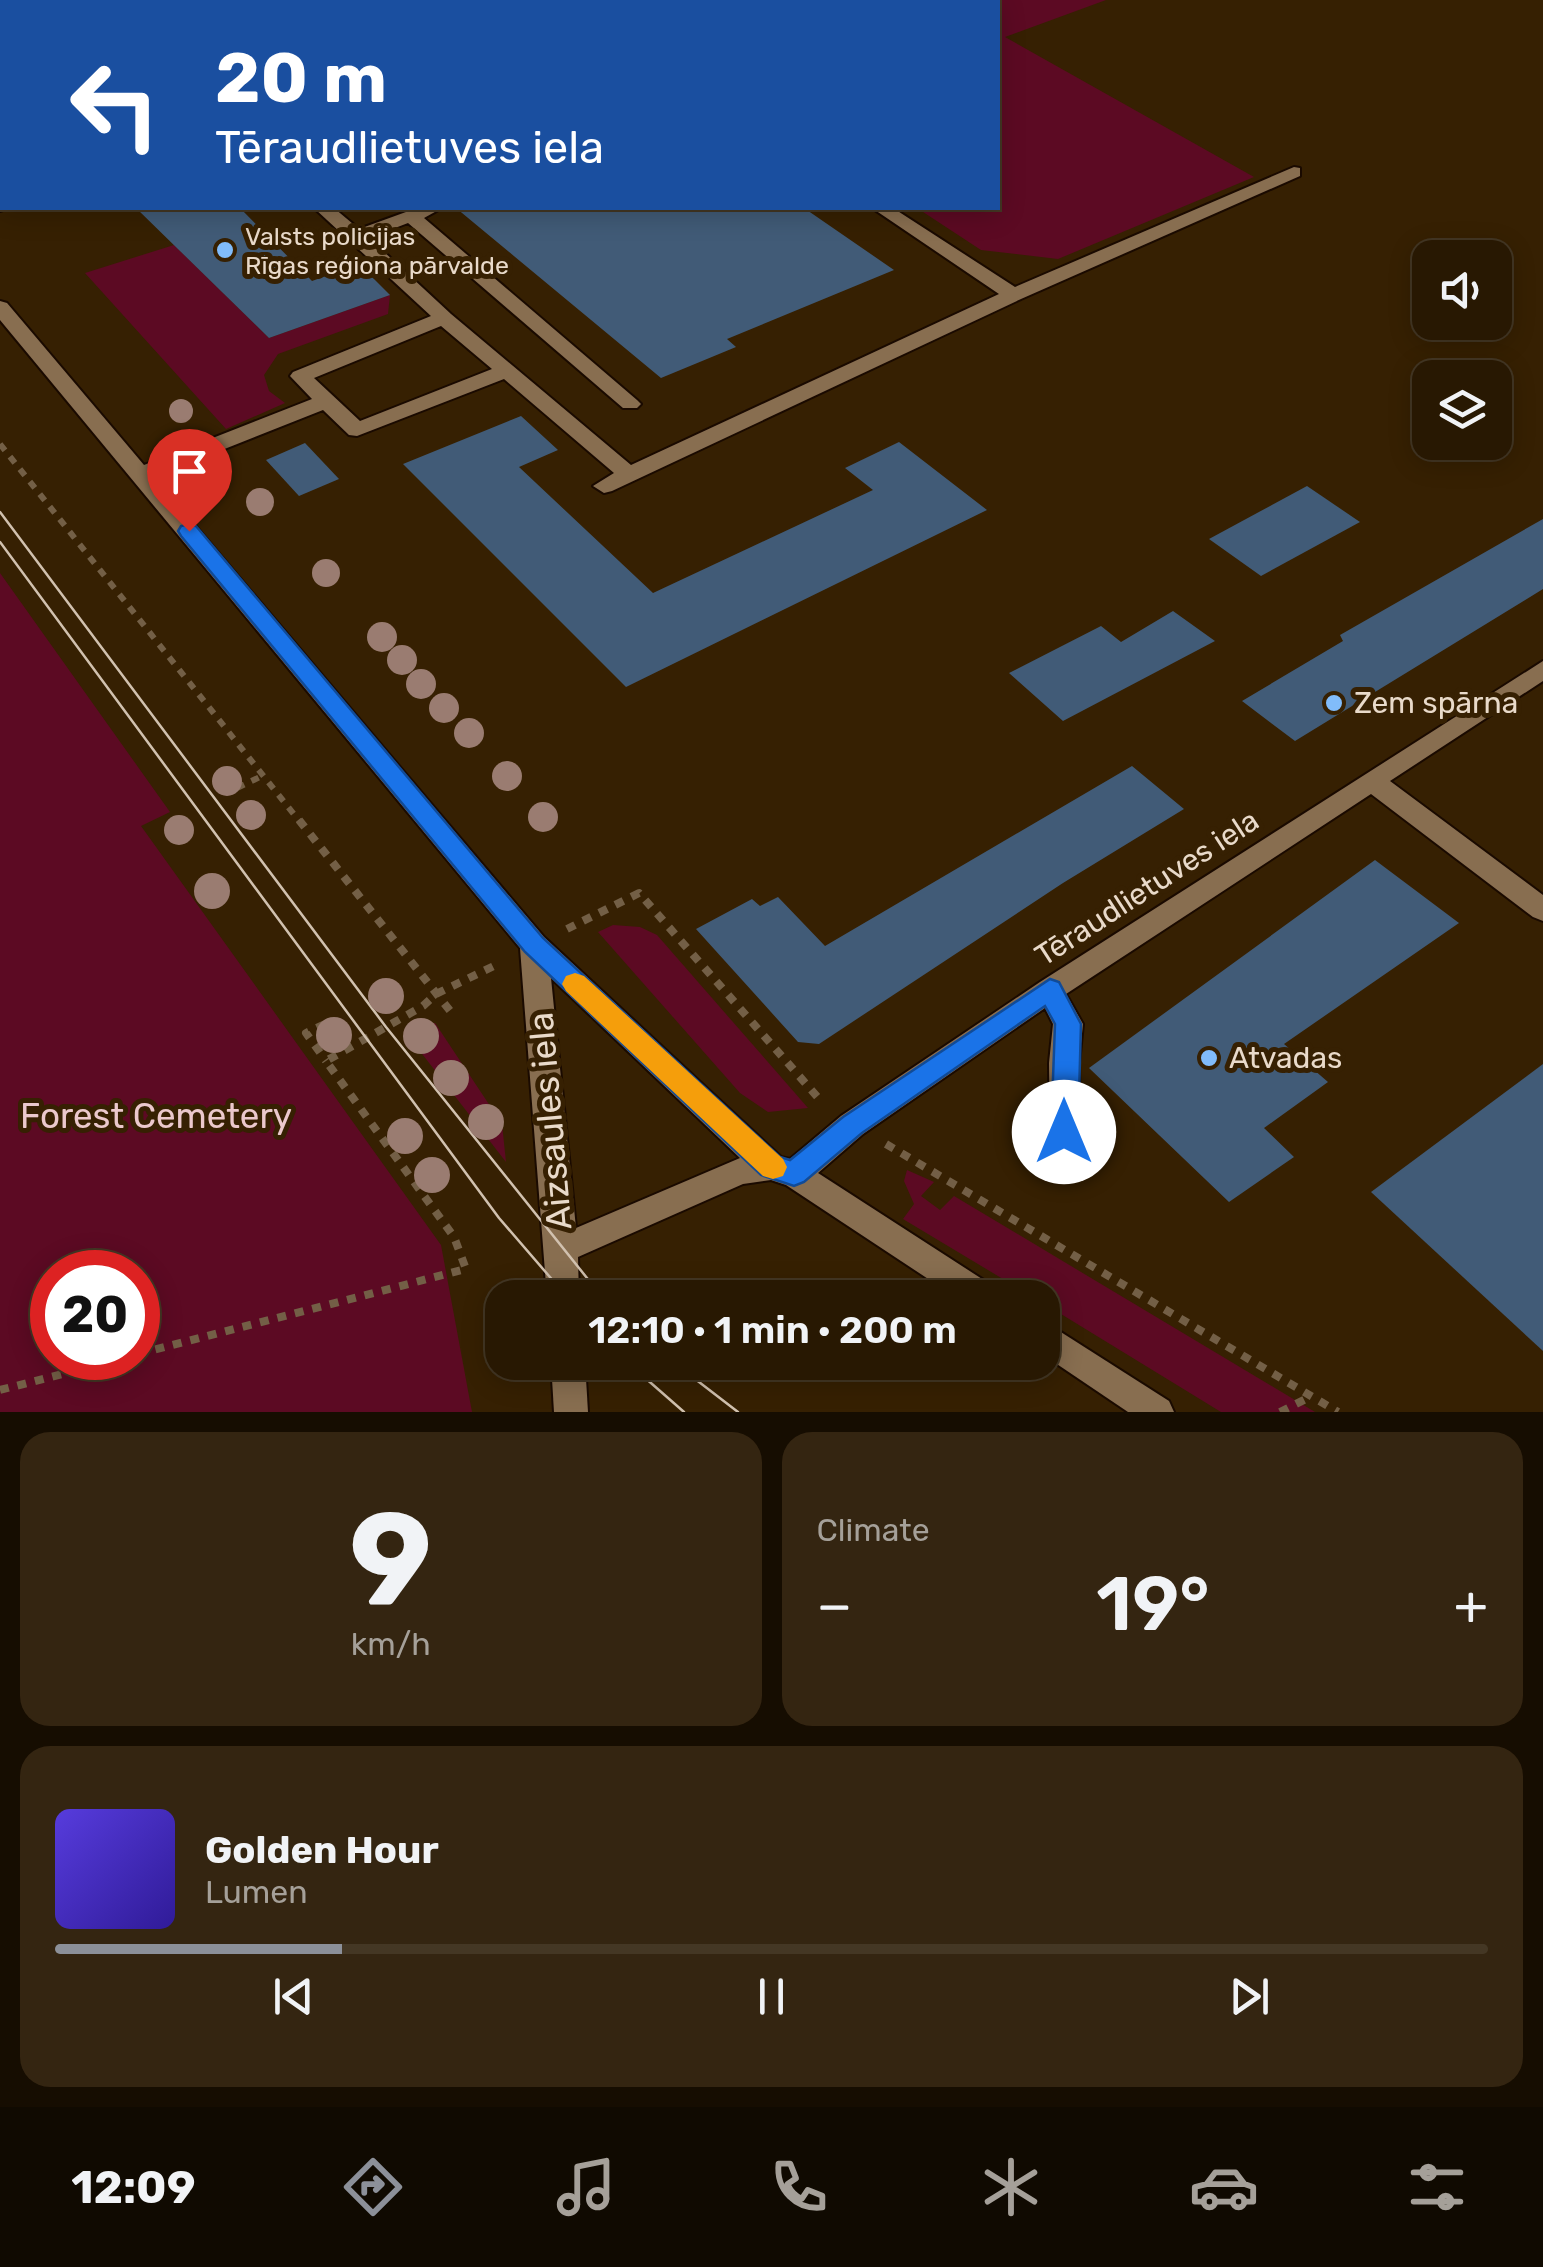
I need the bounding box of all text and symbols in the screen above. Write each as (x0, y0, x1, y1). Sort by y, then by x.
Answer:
text: 20 m (215, 37, 387, 120)
icon: left (50, 40, 180, 170)
text: Tēraudlietuves iela (215, 121, 604, 174)
place label: Valsts policijas Rīgas reģiona pārvalde (245, 222, 509, 280)
marker: Valsts policijas Rīgas reģiona pārvalde (214, 239, 236, 261)
map controls (1412, 240, 1512, 460)
button: sound (1412, 240, 1512, 340)
button: layers (1412, 360, 1512, 460)
pin (147, 429, 232, 532)
icon: arrive (162, 444, 217, 499)
place label: Zem spārna (1354, 685, 1518, 721)
marker: Zem spārna (1323, 692, 1345, 714)
street label: Tēraudlietuves iela (1028, 802, 1266, 974)
street label: Aizsaules iela (520, 1010, 580, 1232)
place label: Atvadas (1229, 1040, 1342, 1076)
marker: Atvadas (1198, 1047, 1220, 1069)
position arrow (1012, 1080, 1116, 1184)
park label: Forest Cemetery (20, 1095, 292, 1137)
speed limit sign: 20 (30, 1250, 160, 1380)
text: 12:10 · 1 min · 200 m (588, 1307, 957, 1353)
text: 9 (349, 1482, 432, 1637)
text: Climate (817, 1511, 930, 1549)
text: 19° (1096, 1560, 1210, 1649)
text: − (817, 1573, 852, 1638)
text: + (1454, 1573, 1488, 1638)
text: km/h (351, 1625, 431, 1663)
text: Golden Hour (205, 1827, 439, 1873)
text: Lumen (205, 1873, 308, 1911)
icon: previous (266, 1969, 321, 2024)
icon: pause (744, 1969, 799, 2024)
icon: next (1222, 1969, 1277, 2024)
icon: directions (338, 2152, 408, 2222)
icon: music (551, 2152, 621, 2222)
icon: phone (764, 2152, 834, 2222)
icon: climate (976, 2152, 1046, 2222)
icon: car (1189, 2152, 1259, 2222)
icon: filters (1402, 2152, 1472, 2222)
text: 12:09 (71, 2161, 196, 2214)

